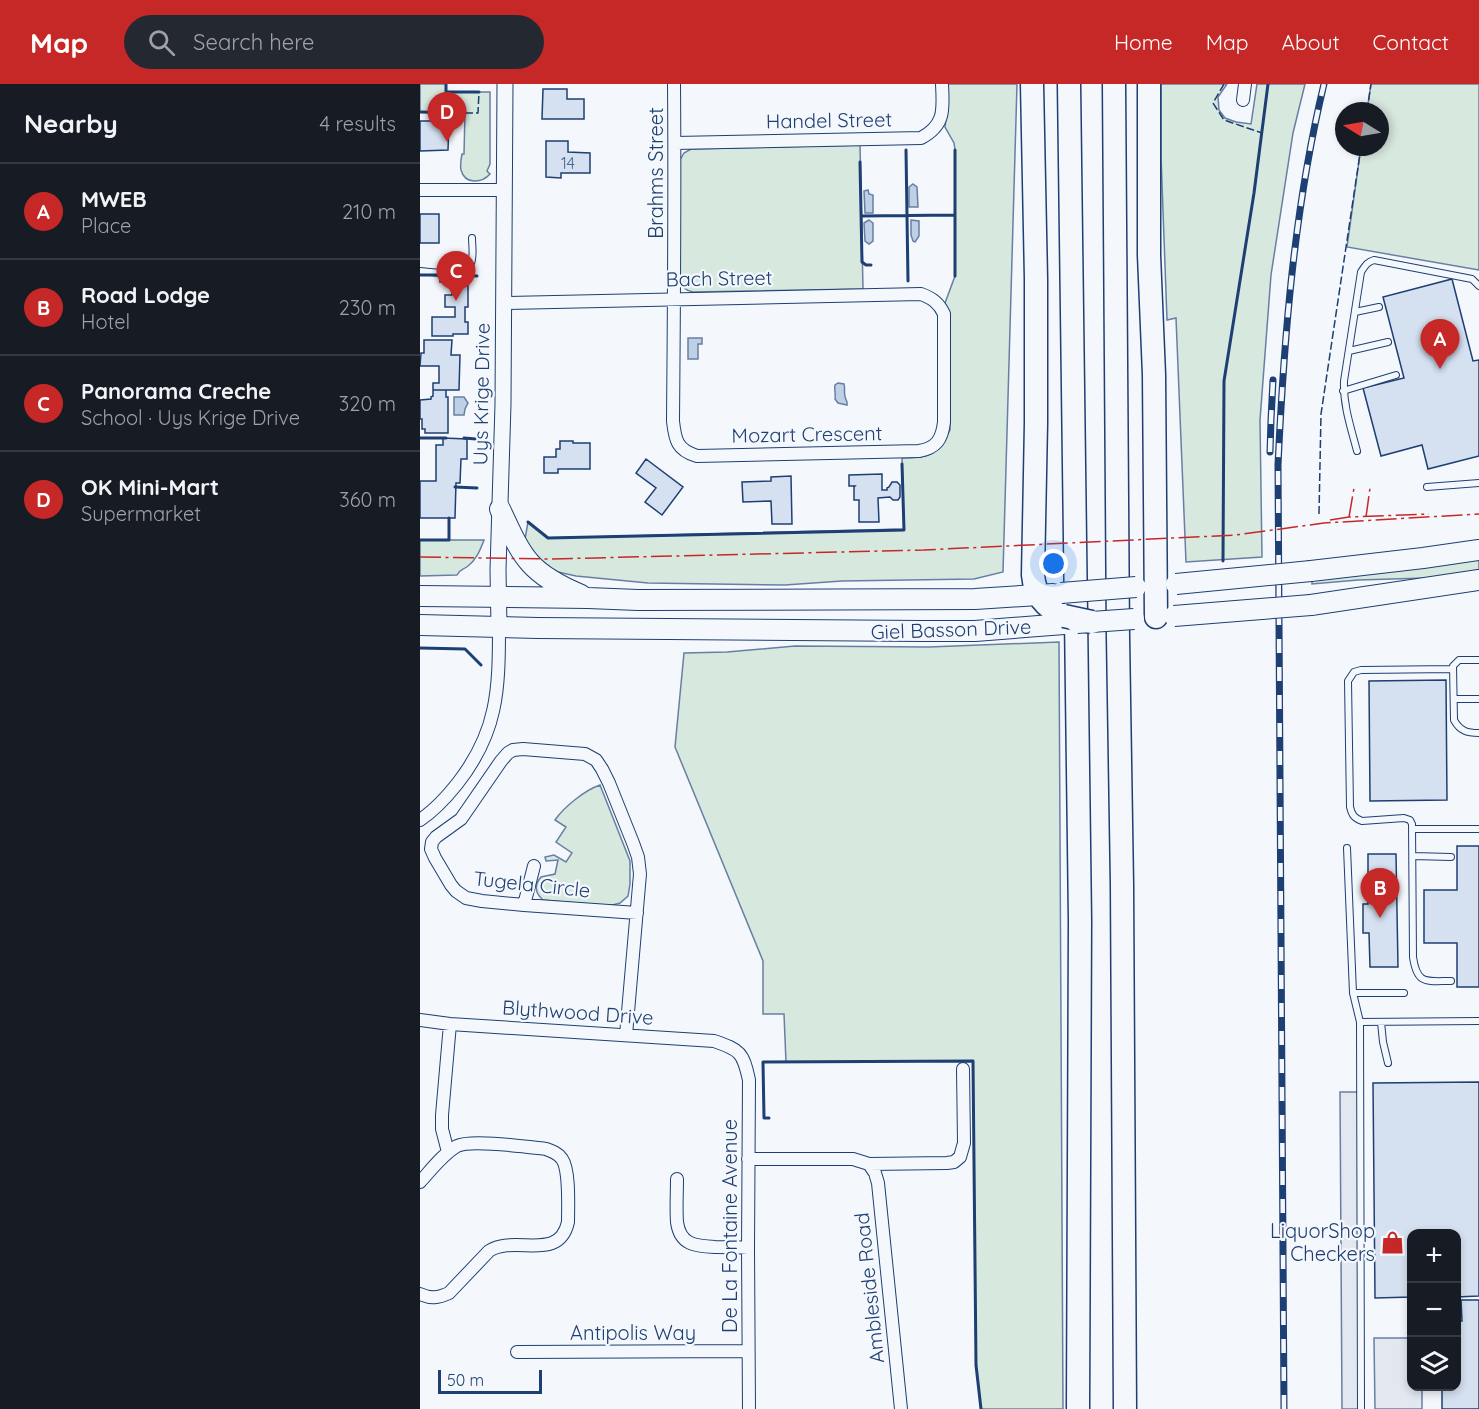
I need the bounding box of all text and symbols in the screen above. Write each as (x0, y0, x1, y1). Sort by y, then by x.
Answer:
search box (124, 15, 544, 69)
text: Map (30, 25, 88, 60)
icon: search (145, 26, 178, 59)
text: Search here (193, 28, 315, 56)
text: Home (1114, 29, 1173, 55)
text: Map (1206, 29, 1249, 55)
text: About (1282, 29, 1340, 55)
text: Contact (1373, 29, 1449, 55)
pin: D (428, 92, 466, 142)
north arrow (1335, 102, 1389, 156)
street label: Handel Street (766, 106, 893, 134)
text: Nearby (24, 107, 118, 140)
street label: Brahms Street (643, 107, 668, 239)
text: 4 results (320, 111, 396, 136)
house number: 14 (561, 153, 575, 173)
text: MWEB (81, 185, 147, 213)
text: A (37, 199, 50, 224)
text: 210 m (342, 199, 396, 224)
text: Place (81, 213, 131, 238)
pin: C (436, 252, 476, 301)
street label: Bach Street (665, 265, 773, 291)
text: Road Lodge (81, 281, 210, 309)
text: B (37, 295, 50, 320)
text: 230 m (339, 295, 396, 320)
text: Hotel (81, 309, 130, 334)
pin: A (1420, 320, 1460, 369)
street label: Uys Krige Drive (467, 323, 495, 465)
text: Panorama Creche (81, 377, 271, 405)
text: C (37, 391, 50, 416)
text: 320 m (339, 391, 396, 416)
text: School · Uys Krige Drive (81, 405, 300, 430)
street label: Mozart Crescent (731, 420, 883, 448)
text: OK Mini-Mart (81, 473, 219, 501)
text: D (36, 487, 51, 512)
text: 360 m (339, 487, 396, 512)
text: Supermarket (81, 501, 201, 526)
your location (1039, 549, 1068, 578)
street label: Giel Basson Drive (870, 614, 1032, 644)
street label: Tugela Circle (472, 865, 592, 903)
pin: B (1360, 868, 1400, 918)
street label: Blythwood Drive (501, 994, 655, 1030)
street label: De La Fontaine Avenue (717, 1119, 742, 1333)
street label: Ambleside Road (849, 1212, 889, 1364)
place label: LiquorShop Checkers (1270, 1218, 1375, 1266)
shop icon: LiquorShop Checkers (1380, 1229, 1406, 1255)
map controls (1407, 1229, 1461, 1391)
button: + (1407, 1229, 1461, 1283)
button: − (1407, 1283, 1461, 1337)
street label: Antipolis Way (570, 1320, 696, 1345)
button: layers (1407, 1337, 1461, 1391)
scale bar (438, 1367, 542, 1394)
text: 50 m (447, 1370, 484, 1390)

